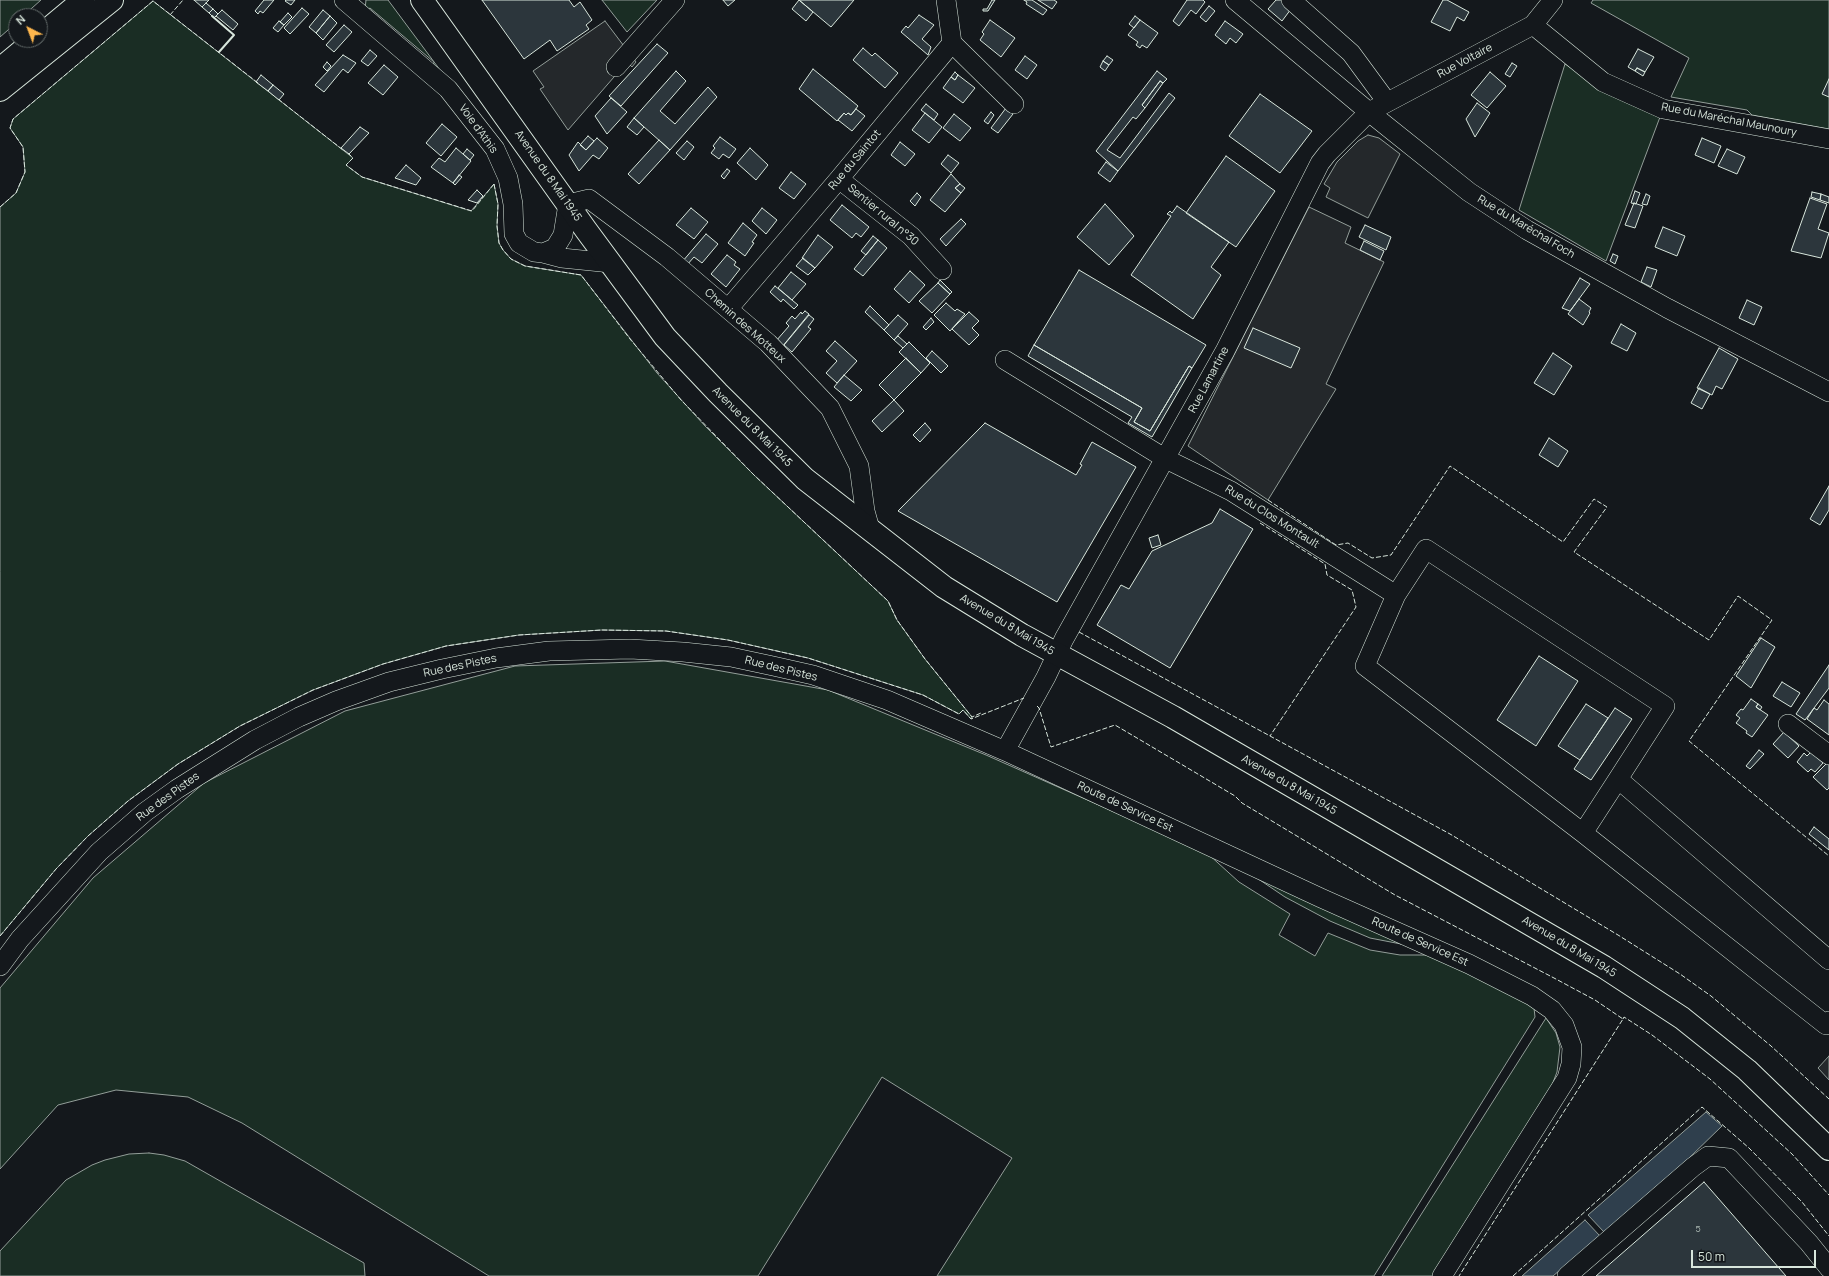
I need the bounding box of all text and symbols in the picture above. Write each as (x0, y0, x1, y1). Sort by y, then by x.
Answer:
north arrow (8, 8, 48, 48)
text: N (12, 11, 28, 28)
street label: Rue Voltaire (1435, 41, 1495, 81)
street label: Rue du Maréchal Maunoury (1660, 100, 1798, 140)
street label: Voie d'Athis (456, 102, 500, 156)
street label: Rue du Saintot (826, 127, 884, 193)
street label: Avenue du 8 Mai 1945 (512, 128, 584, 224)
street label: Sentier rural n°30 (845, 181, 921, 249)
street label: Rue du Maréchal Foch (1475, 193, 1577, 261)
street label: Chemin des Motteux (702, 286, 788, 366)
street label: Rue Lamartine (1186, 345, 1232, 415)
street label: Avenue du 8 Mai 1945 (709, 384, 795, 470)
street label: Rue du Clos Montault (1222, 483, 1322, 551)
street label: Avenue du 8 Mai 1945 (957, 592, 1057, 658)
street label: Rue des Pistes (422, 652, 498, 680)
street label: Rue des Pistes (743, 654, 819, 684)
street label: Avenue du 8 Mai 1945 (1239, 752, 1339, 818)
street label: Rue des Pistes (134, 770, 202, 824)
street label: Route de Service Est (1075, 779, 1175, 835)
street label: Avenue du 8 Mai 1945 (1519, 914, 1619, 980)
street label: Route de Service Est (1370, 915, 1470, 969)
house number: 5 (1695, 1224, 1701, 1234)
scale bar (1693, 1242, 1818, 1268)
text: 50 m (1698, 1248, 1725, 1265)

